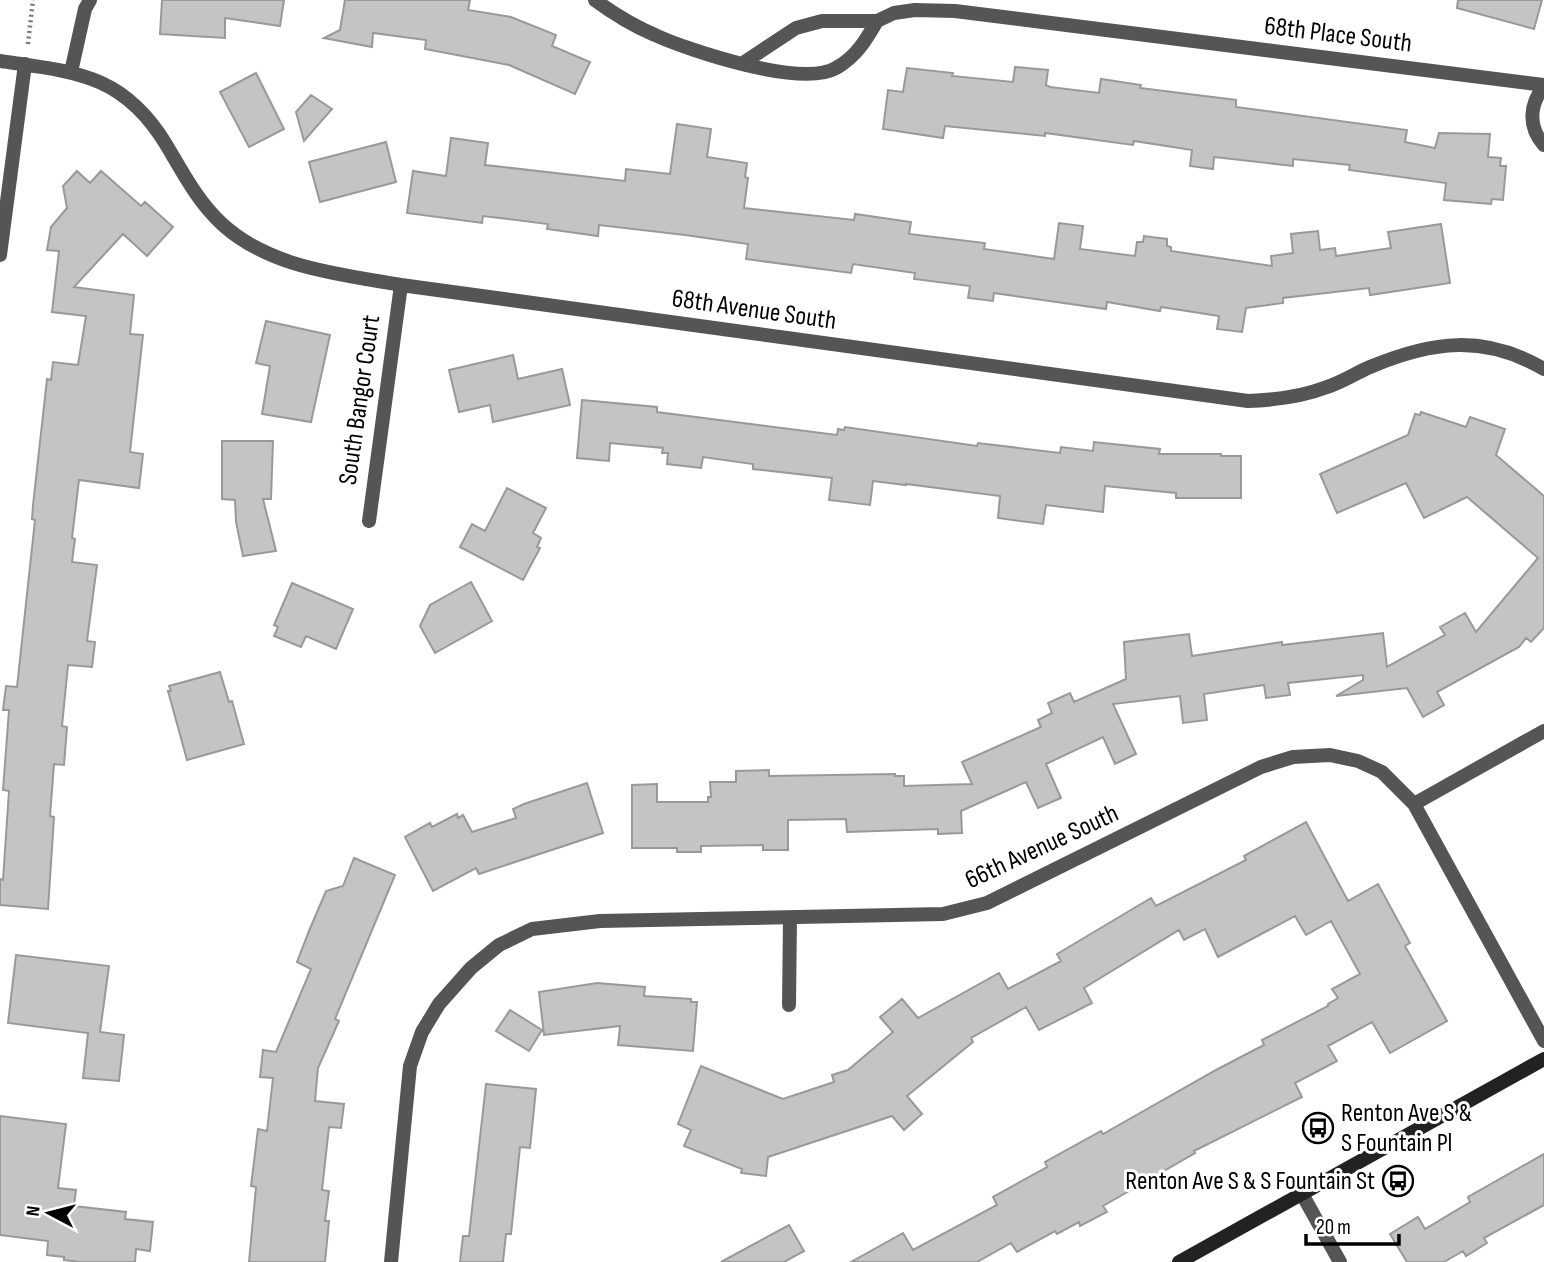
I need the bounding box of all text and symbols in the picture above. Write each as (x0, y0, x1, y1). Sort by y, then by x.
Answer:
street label: 68th Place South (1262, 11, 1414, 59)
street label: 68th Avenue South (670, 283, 838, 337)
street label: South Bangor Court (333, 313, 387, 487)
street label: 66th Avenue South (960, 798, 1124, 896)
place label: Renton Ave S & S Fountain Pl (1341, 1098, 1472, 1159)
bus stop icon: Renton Ave S & S Fountain Pl (1301, 1111, 1335, 1145)
bus stop icon: Renton Ave S & S Fountain St (1381, 1164, 1415, 1198)
place label: Renton Ave S & S Fountain St (1125, 1166, 1375, 1197)
north arrow (14, 1178, 84, 1248)
scale bar (1306, 1202, 1399, 1246)
text: N (22, 1205, 46, 1218)
text: 20 m (1316, 1215, 1351, 1240)

